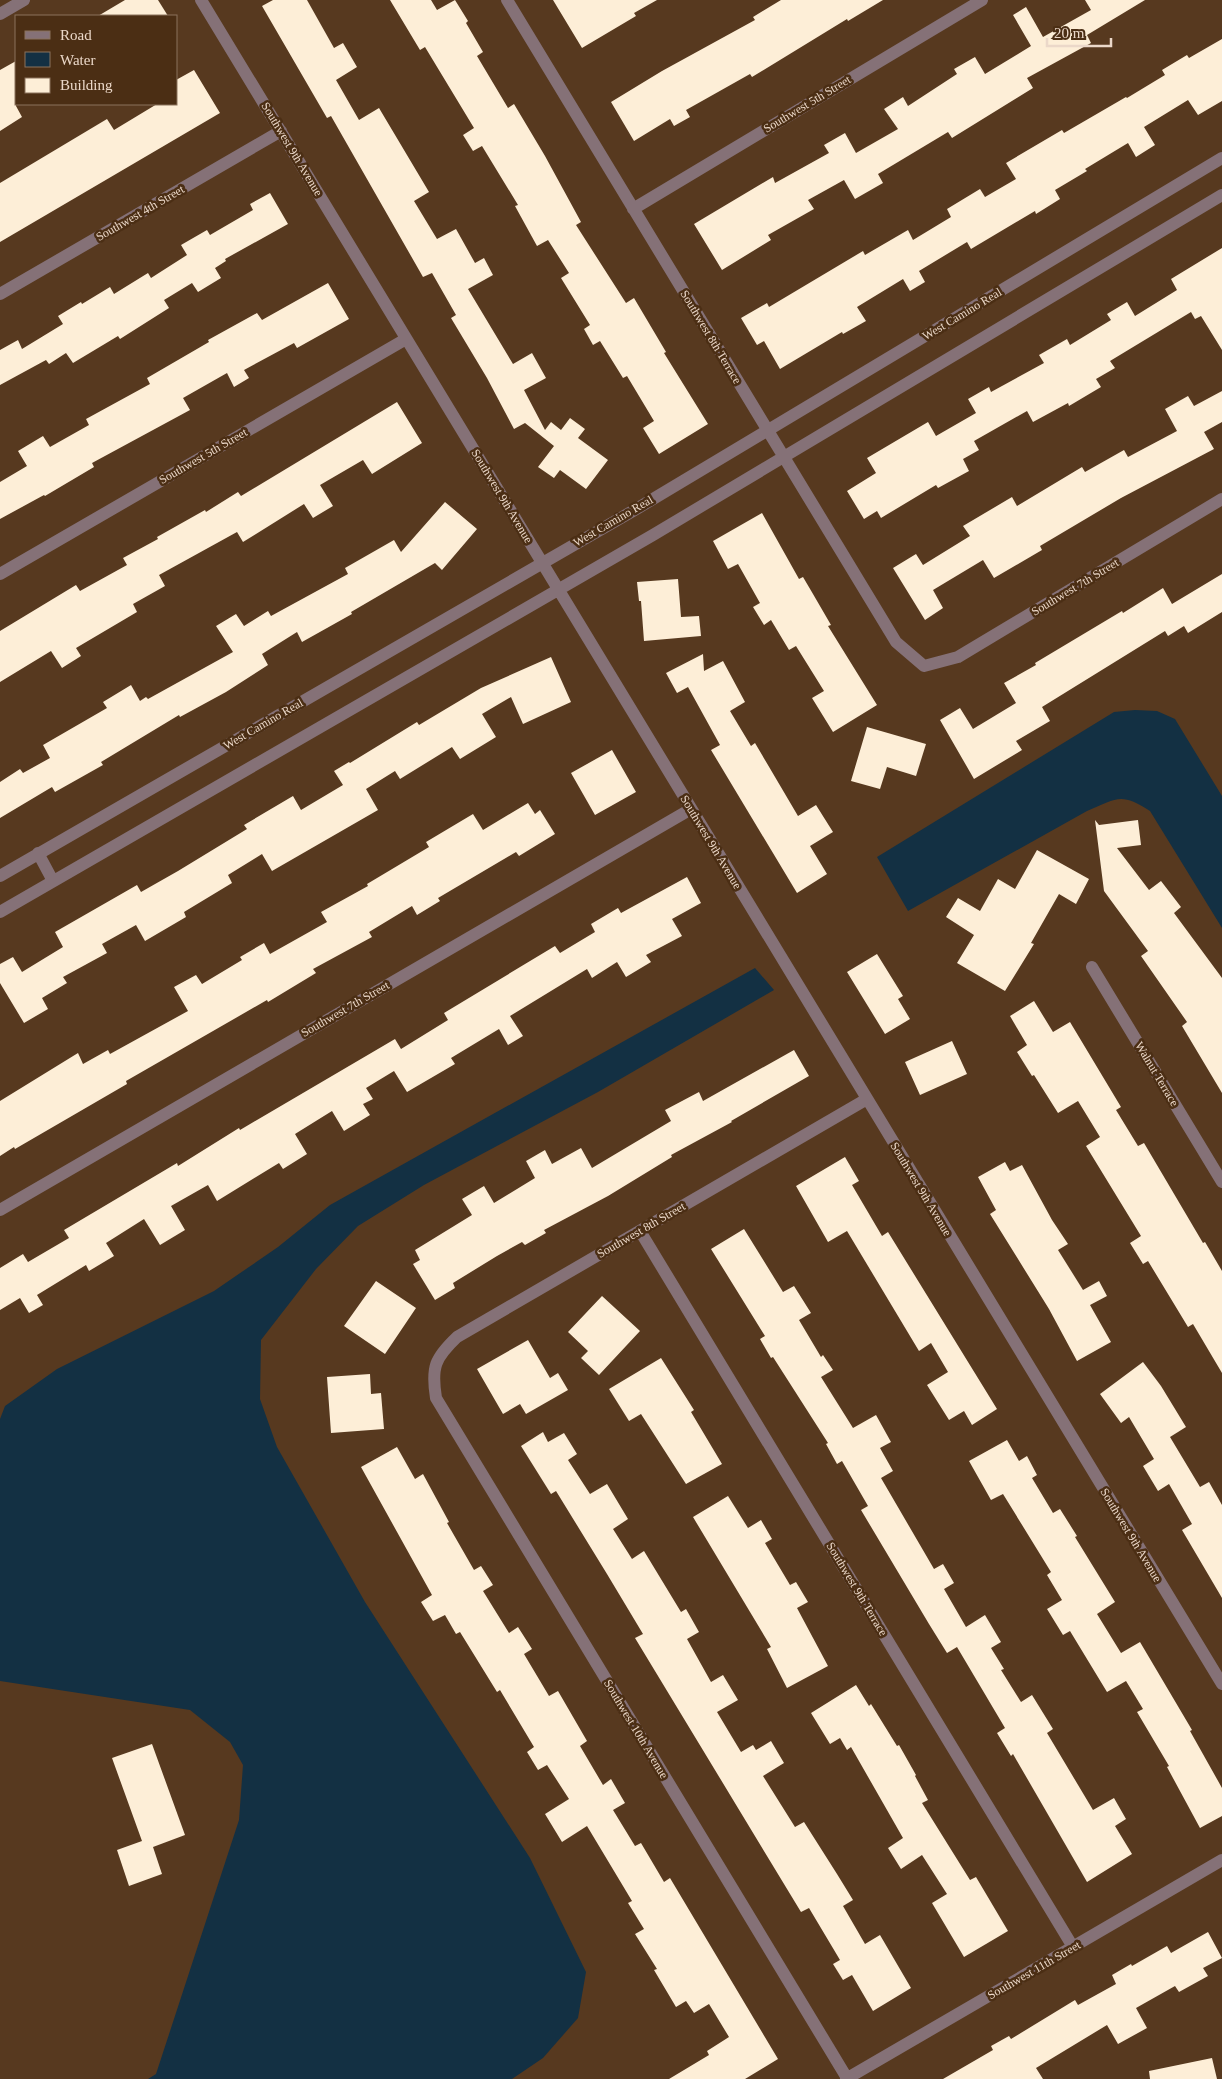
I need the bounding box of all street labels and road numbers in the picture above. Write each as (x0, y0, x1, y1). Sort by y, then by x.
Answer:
street label: Southwest 5th Street (761, 72, 854, 136)
street label: Southwest 9th Avenue (258, 99, 326, 199)
street label: Southwest 4th Street (93, 182, 187, 244)
street label: West Camino Real (920, 285, 1005, 343)
street label: Southwest 8th Terrace (677, 288, 745, 386)
street label: Southwest 5th Street (156, 425, 250, 487)
street label: Southwest 9th Avenue (468, 446, 536, 546)
street label: West Camino Real (571, 492, 656, 549)
street label: Southwest 7th Street (1029, 555, 1122, 619)
street label: West Camino Real (221, 695, 306, 752)
street label: Southwest 9th Avenue (677, 792, 745, 892)
street label: Southwest 7th Street (298, 978, 392, 1040)
street label: Walnut Terrace (1132, 1039, 1182, 1109)
street label: Southwest 9th Avenue (887, 1139, 955, 1239)
street label: Southwest 8th Street (594, 1199, 688, 1261)
street label: Southwest 9th Avenue (1097, 1485, 1165, 1585)
street label: Southwest 9th Terrace (823, 1540, 891, 1638)
street label: Southwest 10th Avenue (601, 1677, 671, 1781)
street label: Southwest 11th Street (985, 1937, 1083, 2002)

